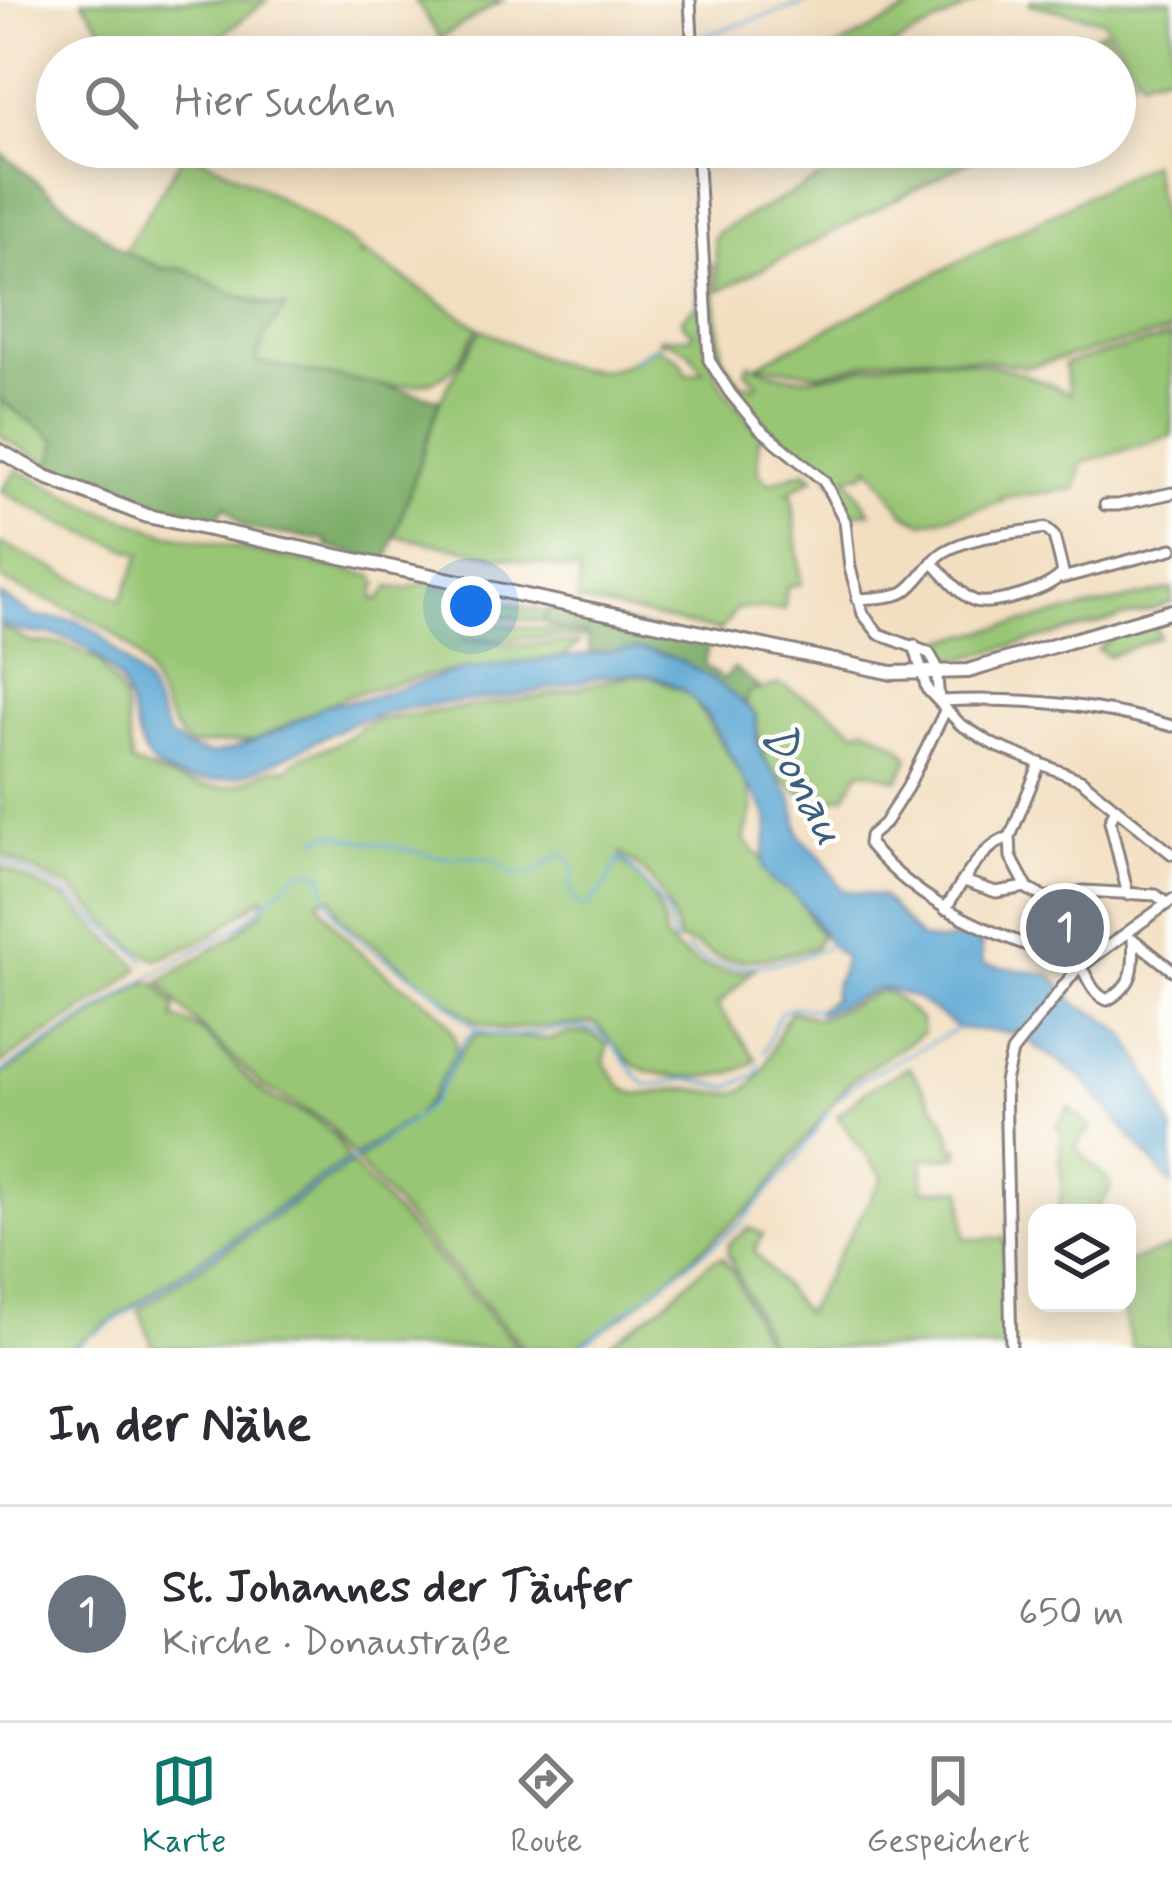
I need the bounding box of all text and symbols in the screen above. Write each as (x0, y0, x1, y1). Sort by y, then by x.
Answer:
search box (36, 36, 1136, 168)
icon: search (78, 69, 144, 135)
text: Hier suchen (174, 73, 396, 132)
your location (441, 576, 501, 636)
water label: Donau (744, 712, 860, 856)
pin: 1 (1026, 883, 1104, 973)
map controls (1028, 1204, 1136, 1312)
button: layers (1028, 1204, 1136, 1312)
text: In der Nähe (48, 1393, 311, 1459)
text: St. Johannes der Täufer (162, 1559, 632, 1618)
text: 1 (78, 1588, 96, 1639)
text: 650 m (1018, 1588, 1124, 1639)
text: Kirche · Donaustraße (162, 1618, 511, 1669)
tab: Karte (142, 1748, 226, 1864)
tab: Route (511, 1748, 582, 1864)
tab: Gespeichert (867, 1748, 1030, 1864)

